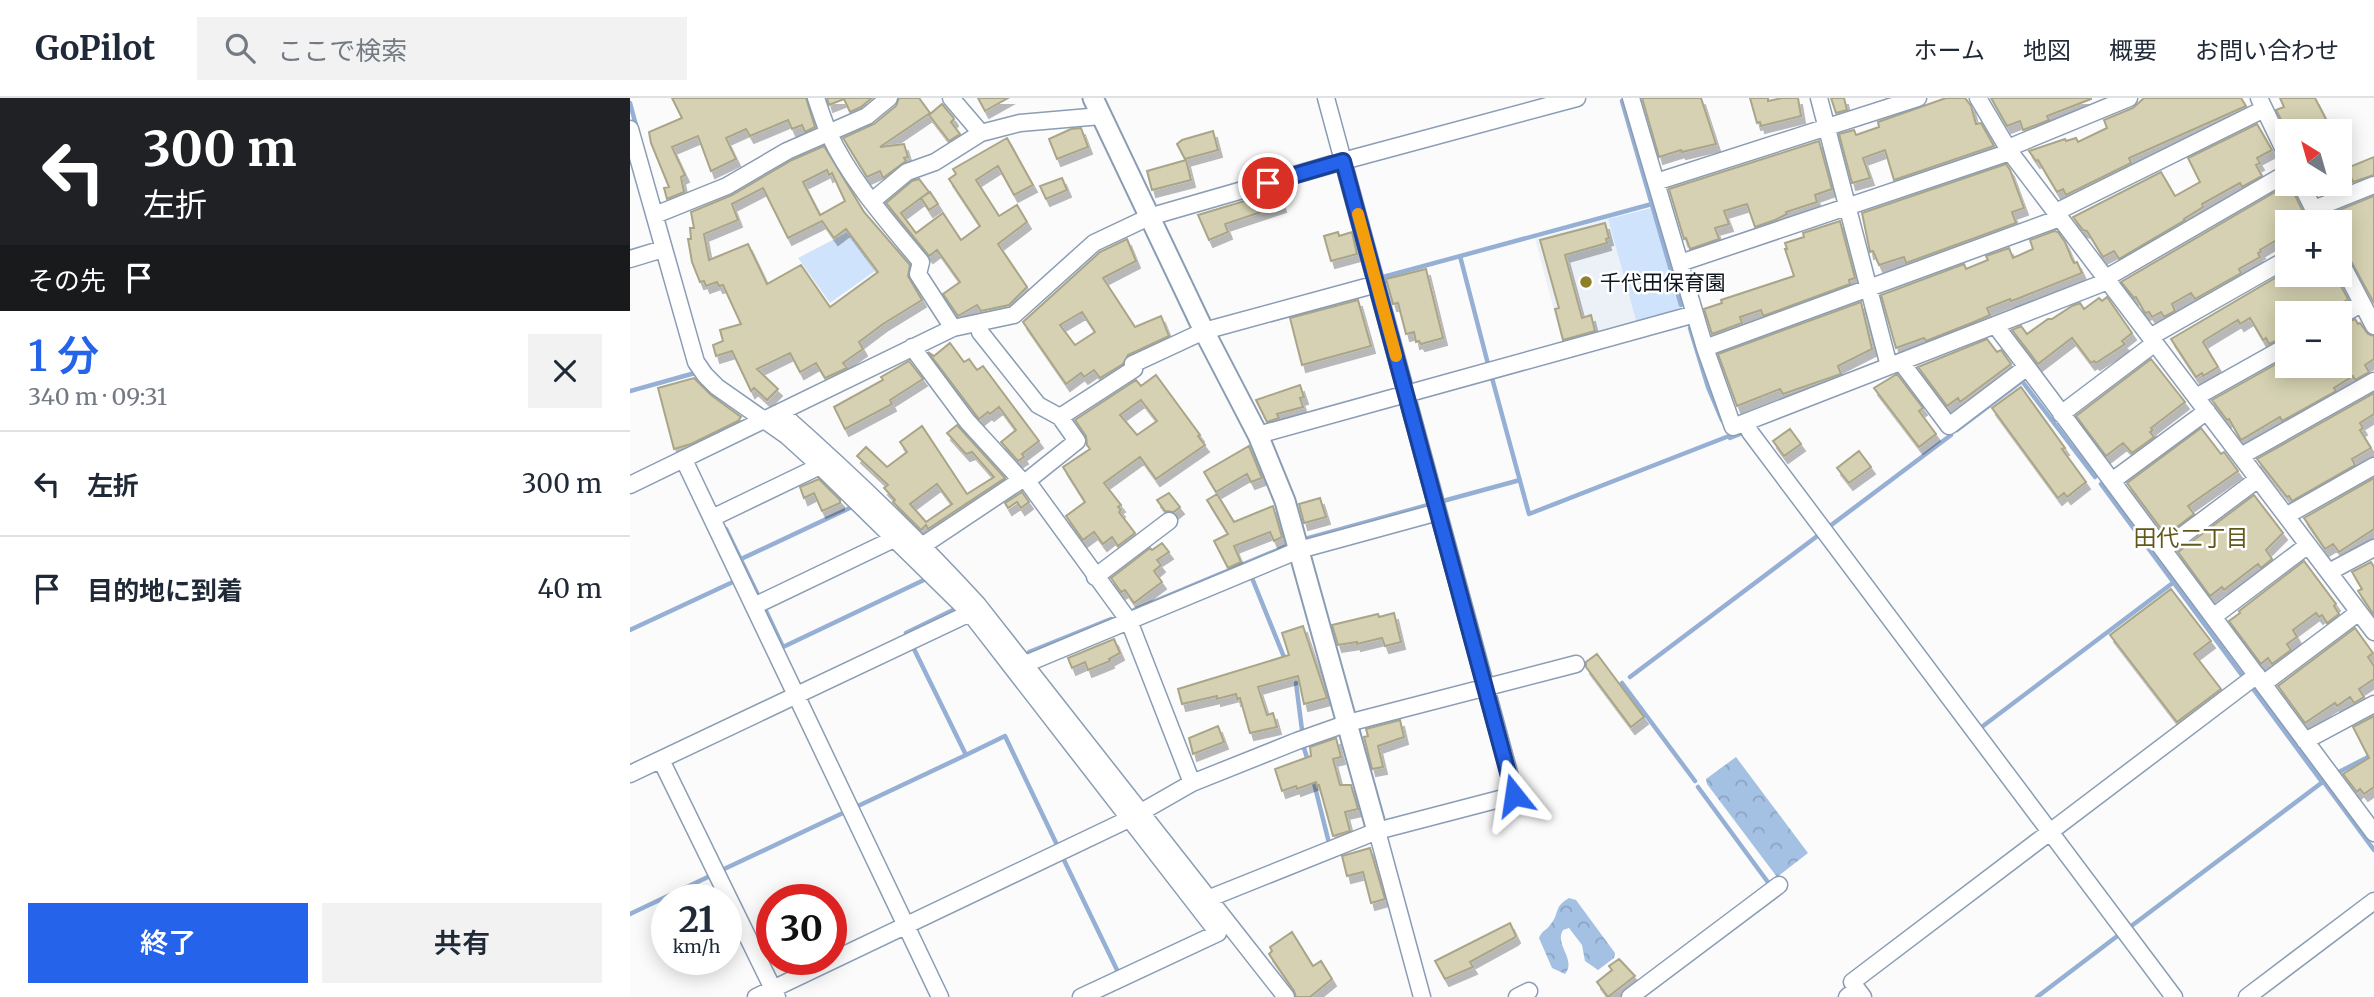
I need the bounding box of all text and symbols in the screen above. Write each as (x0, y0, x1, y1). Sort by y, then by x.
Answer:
search box (197, 17, 687, 80)
text: GoPilot (35, 28, 155, 69)
icon: search (221, 29, 259, 67)
text: ここで検索 (277, 34, 407, 67)
text: ホーム (1914, 35, 1985, 66)
text: 地図 (2023, 35, 2071, 66)
text: 概要 (2109, 35, 2157, 66)
text: お問い合わせ (2195, 35, 2339, 66)
text: 300 m (143, 118, 297, 179)
north arrow (2275, 119, 2352, 196)
map controls (2275, 119, 2352, 378)
icon: left (28, 126, 119, 217)
pin (1238, 153, 1298, 213)
icon: arrive (1249, 164, 1287, 202)
text: 左折 (143, 185, 207, 225)
button: + (2275, 210, 2352, 287)
icon: arrive (120, 259, 158, 297)
text: その先 (28, 264, 106, 297)
place label: 千代田保育園 (1600, 269, 1726, 296)
marker: 千代田保育園 (1578, 274, 1594, 290)
button: − (2275, 301, 2352, 378)
text: 1 分 (28, 330, 99, 382)
button: close (528, 334, 602, 408)
text: 340 m · 09:31 (28, 382, 167, 411)
icon: left (28, 465, 66, 503)
text: 300 m (522, 467, 602, 500)
text: 左折 (87, 469, 139, 502)
district label: 田代二丁目 (2134, 523, 2249, 552)
icon: arrive (28, 570, 66, 608)
text: 40 m (538, 572, 602, 605)
text: 目的地に到着 (87, 574, 243, 607)
position arrow (1477, 758, 1551, 832)
speed limit sign: 30 (756, 884, 847, 975)
text: 21 (679, 898, 714, 942)
button: 終了 (28, 903, 308, 983)
button: 共有 (322, 903, 602, 983)
text: km/h (673, 935, 720, 958)

